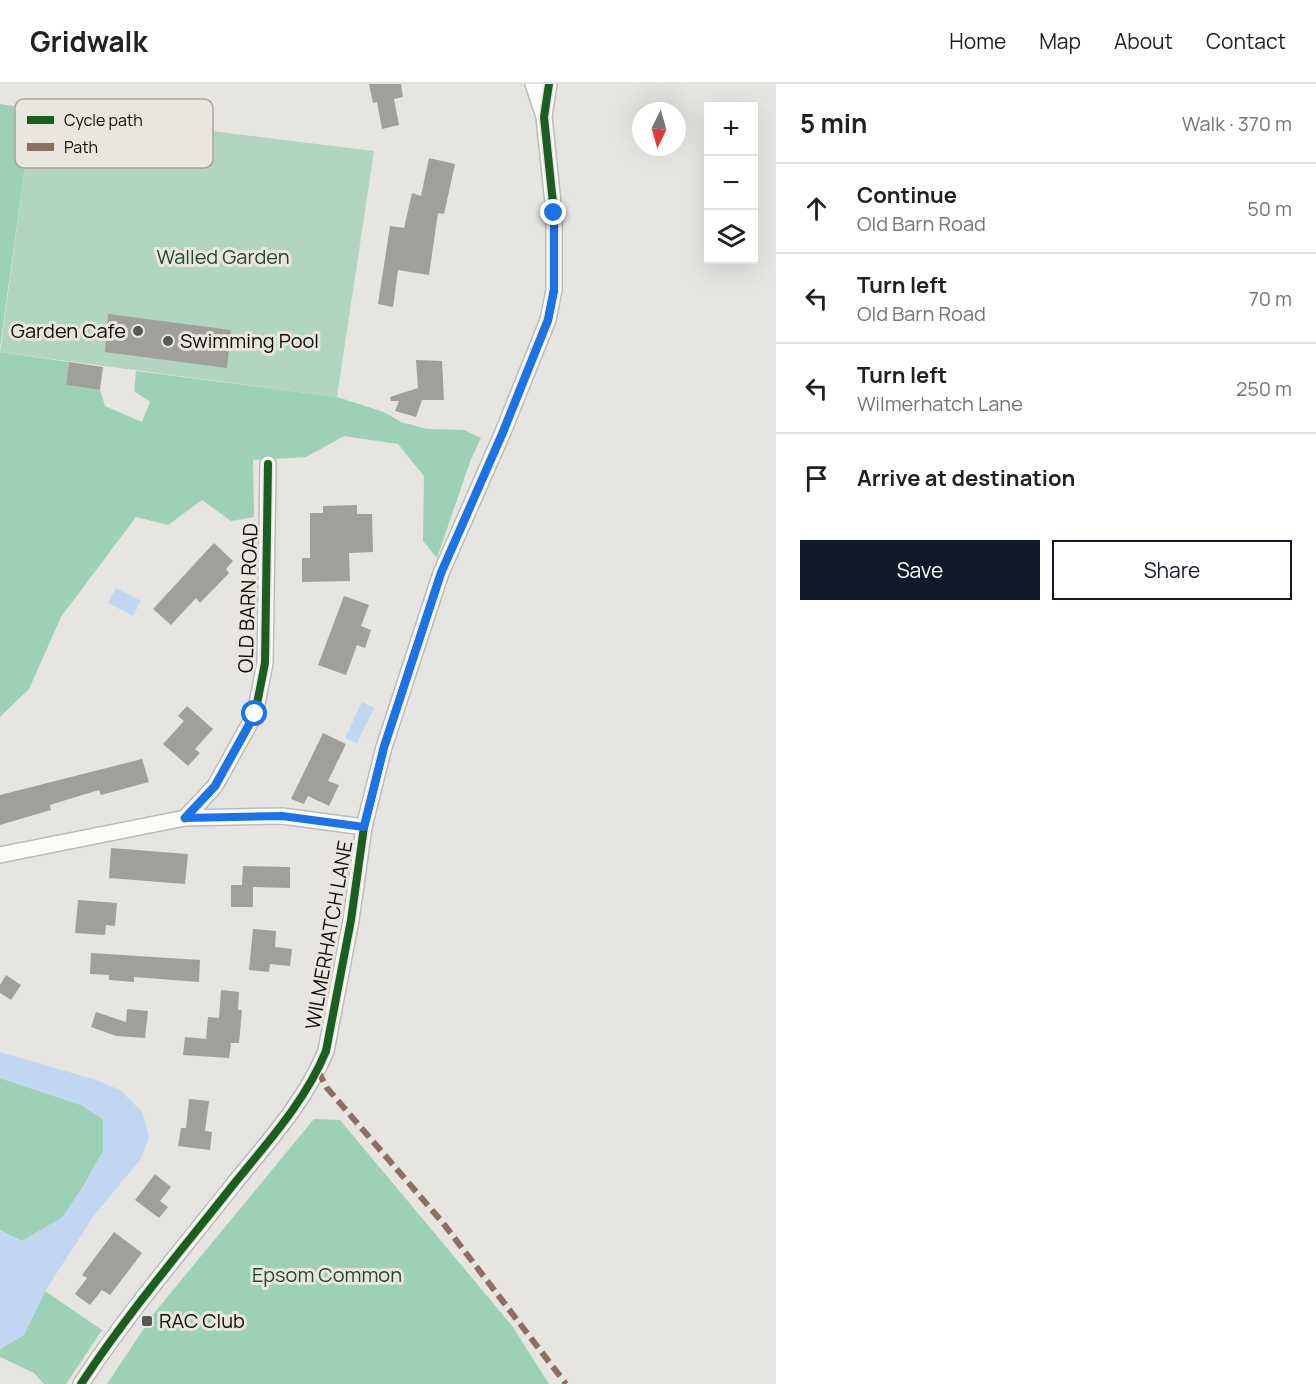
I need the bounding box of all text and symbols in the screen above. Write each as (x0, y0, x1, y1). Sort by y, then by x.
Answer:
text: Gridwalk (30, 22, 147, 60)
text: Home (949, 27, 1006, 55)
text: Map (1039, 27, 1081, 55)
text: About (1114, 27, 1173, 55)
text: Contact (1206, 27, 1286, 55)
legend (15, 99, 213, 168)
north arrow (632, 102, 686, 156)
map controls (704, 102, 758, 264)
button: + (704, 102, 758, 156)
text: 5 min (800, 105, 867, 141)
text: Cycle path (64, 109, 143, 131)
text: Walk · 370 m (1182, 110, 1292, 137)
text: Path (64, 136, 98, 158)
button: − (704, 156, 758, 210)
text: Continue (857, 180, 957, 210)
icon: ahead (800, 192, 833, 225)
text: 50 m (1247, 195, 1292, 222)
route end (540, 199, 566, 225)
button: layers (704, 210, 758, 264)
text: Old Barn Road (857, 210, 986, 237)
park label: Walled Garden (156, 243, 290, 270)
text: Turn left (857, 270, 947, 300)
icon: left (800, 282, 833, 315)
text: 70 m (1249, 285, 1292, 312)
text: Old Barn Road (857, 300, 986, 327)
place label: Garden Cafe (11, 317, 126, 344)
marker: Garden Cafe (131, 324, 145, 338)
place label: Swimming Pool (180, 327, 319, 354)
marker: Swimming Pool (161, 334, 175, 348)
text: Turn left (857, 360, 947, 390)
icon: left (800, 372, 833, 405)
text: 250 m (1236, 375, 1292, 402)
text: Wilmerhatch Lane (857, 390, 1023, 417)
icon: arrive (800, 462, 833, 495)
text: Arrive at destination (857, 463, 1075, 493)
street label: OLD BARN ROAD (231, 522, 264, 673)
button: Save (800, 540, 1040, 600)
button: Share (1052, 540, 1292, 600)
route start (241, 700, 267, 726)
street label: WILMERHATCH LANE (299, 838, 358, 1032)
park label: Epsom Common (252, 1261, 402, 1288)
place label: RAC Club (159, 1307, 245, 1334)
marker: RAC Club (140, 1314, 154, 1328)

